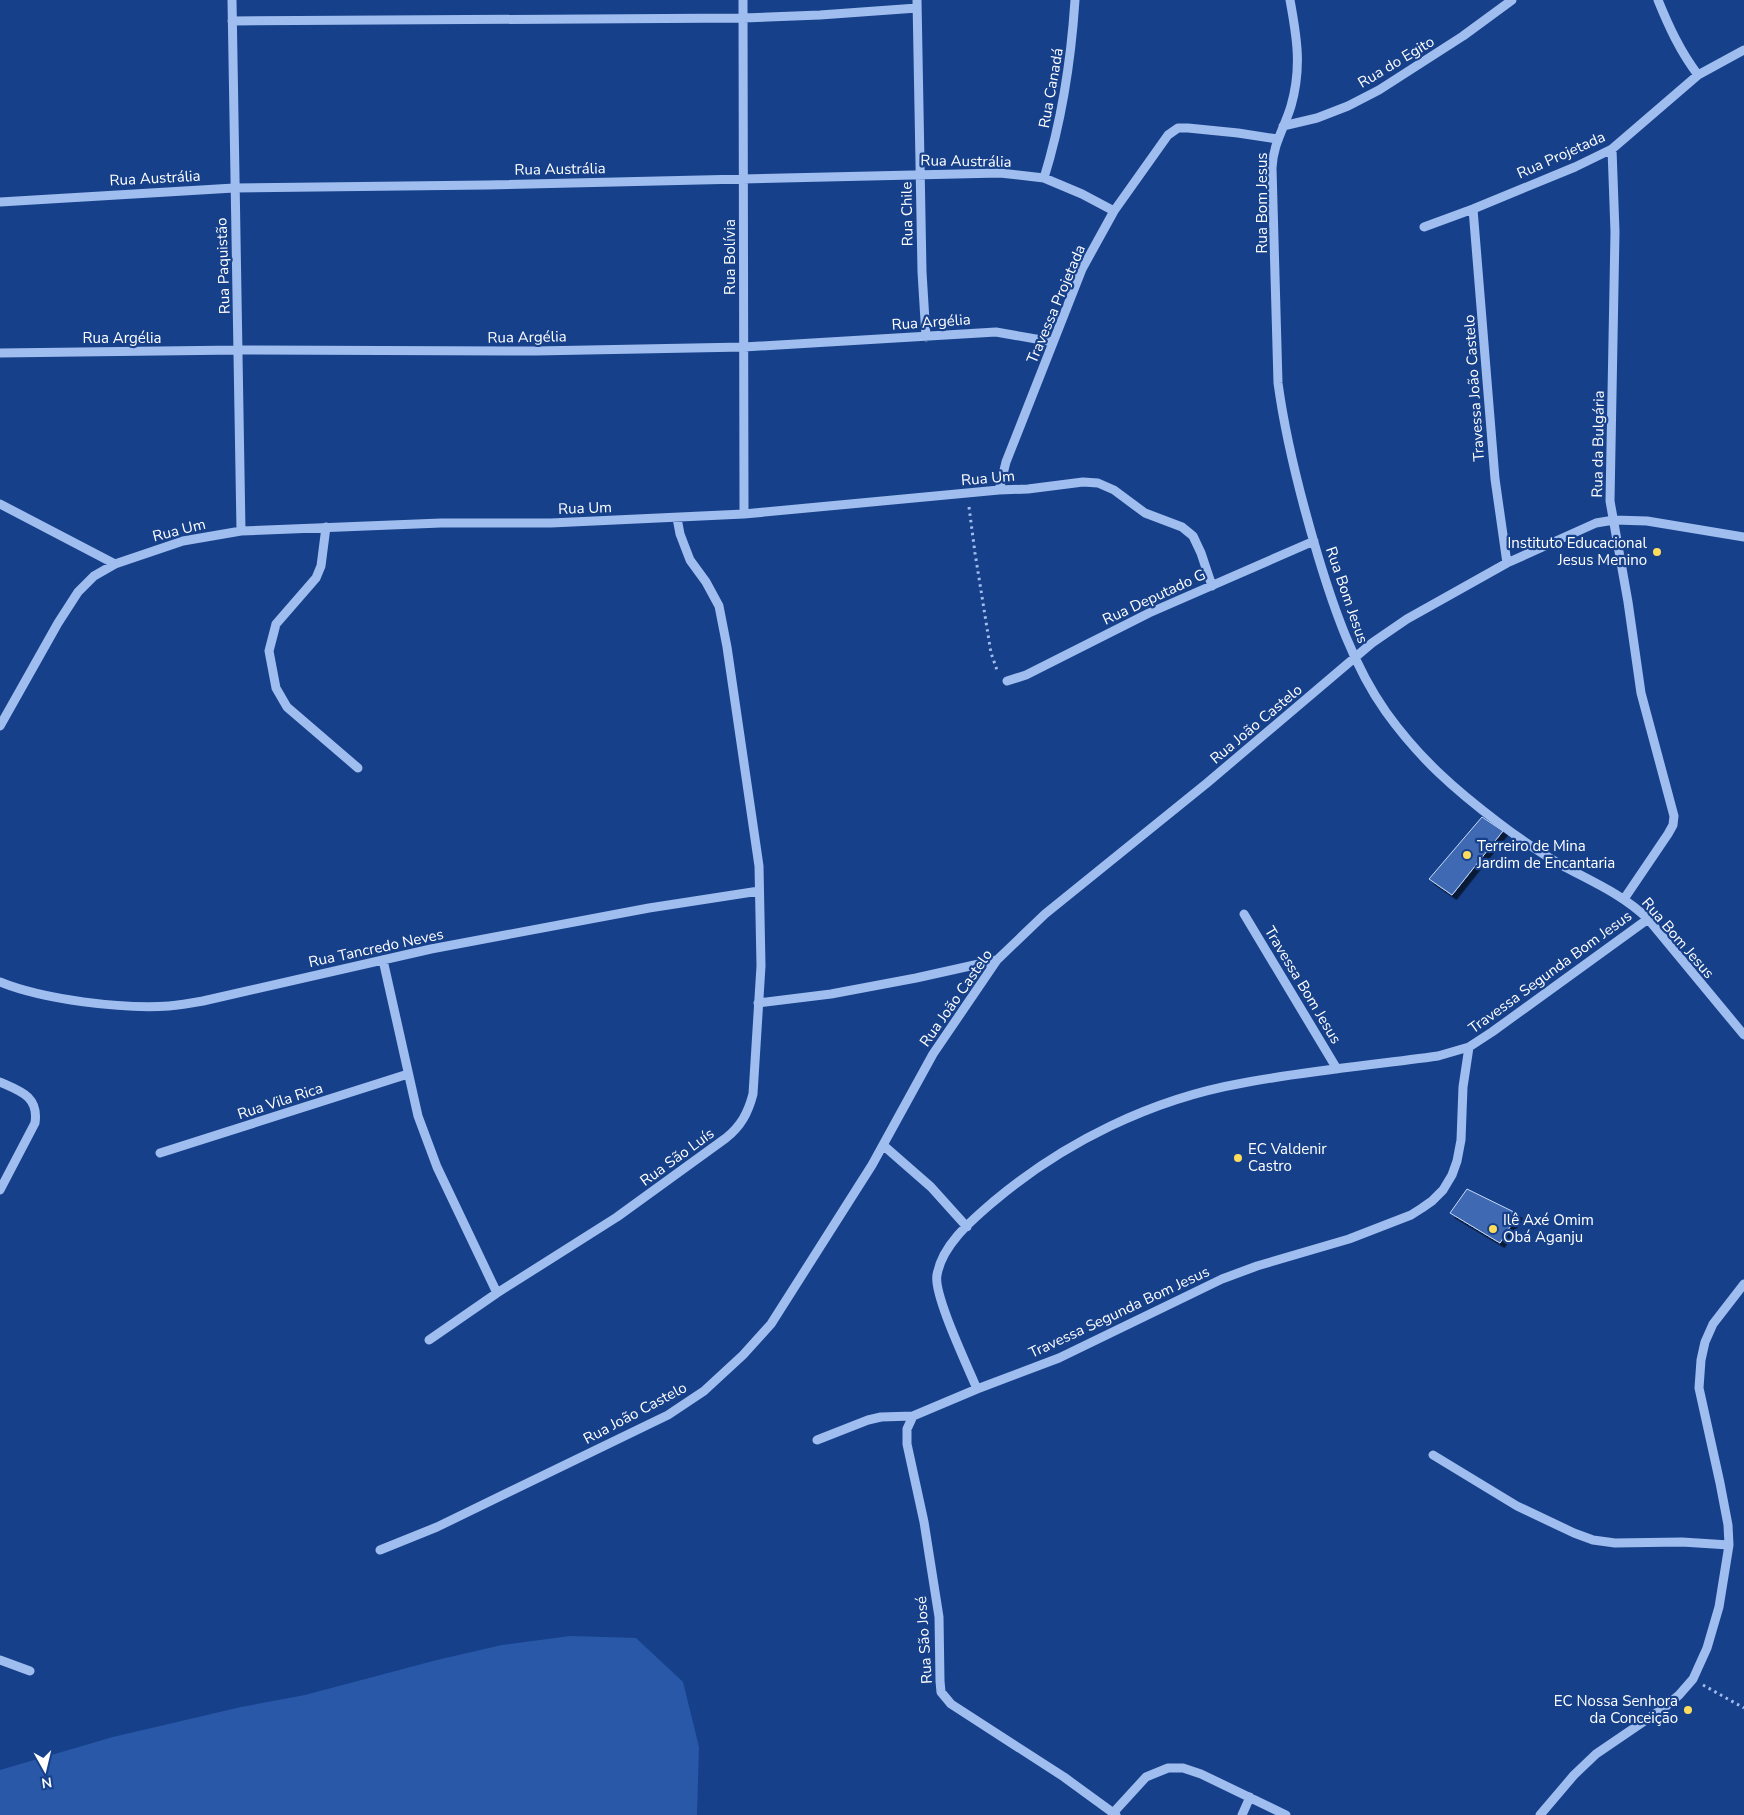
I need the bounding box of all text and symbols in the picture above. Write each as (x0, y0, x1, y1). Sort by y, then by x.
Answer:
street label: Rua do Egito (1354, 31, 1438, 93)
street label: Rua Canadá (1034, 46, 1068, 130)
street label: Rua Projetada (1514, 127, 1608, 183)
street label: Rua Austrália (920, 150, 1012, 172)
street label: Rua Bom Jesus (1252, 152, 1272, 254)
street label: Rua Austrália (514, 158, 606, 180)
street label: Rua Austrália (109, 166, 201, 190)
street label: Rua Chile (896, 181, 918, 247)
street label: Rua Paquistão (211, 217, 235, 315)
street label: Rua Bolívia (720, 219, 740, 295)
street label: Travessa Projetada (1022, 242, 1090, 366)
street label: Rua Argélia (891, 309, 971, 335)
street label: Travessa João Castelo (1459, 314, 1489, 462)
street label: Rua Argélia (487, 326, 567, 348)
street label: Rua Argélia (82, 328, 162, 348)
street label: Rua da Bulgária (1587, 390, 1609, 498)
street label: Rua Um (960, 466, 1016, 490)
street label: Rua Um (558, 497, 612, 519)
street label: Rua Um (150, 514, 208, 546)
place label: Instituto Educacional Jesus Menino (1507, 533, 1648, 570)
street label: Rua Bom Jesus (1321, 544, 1373, 646)
marker: Instituto Educacional Jesus Menino (1651, 546, 1663, 558)
street label: Rua Deputado G (1099, 564, 1209, 630)
street label: Rua João Castelo (1206, 680, 1306, 768)
place label: Terreiro de Mina Jardim de Encantaria (1476, 836, 1615, 873)
marker: Terreiro de Mina Jardim de Encantaria (1461, 849, 1473, 861)
street label: Rua Bom Jesus (1637, 893, 1719, 983)
street label: Travessa Segunda Bom Jesus (1464, 906, 1636, 1038)
street label: Travessa Bom Jesus (1260, 923, 1346, 1047)
street label: Rua Tancredo Neves (307, 924, 445, 972)
street label: Rua João Castelo (915, 945, 997, 1051)
street label: Rua Vila Rica (235, 1078, 325, 1124)
street label: Rua São Luís (636, 1123, 718, 1191)
place label: EC Valdenir Castro (1248, 1139, 1327, 1176)
marker: EC Valdenir Castro (1232, 1152, 1244, 1164)
place label: Ilê Axé Omim Obá Aganju (1503, 1210, 1594, 1247)
marker: Ilê Axé Omim Obá Aganju (1487, 1223, 1499, 1235)
street label: Travessa Segunda Bom Jesus (1025, 1261, 1213, 1363)
street label: Rua João Castelo (580, 1377, 690, 1449)
street label: Rua São José (911, 1595, 937, 1685)
place label: EC Nossa Senhora da Conceição (1554, 1691, 1678, 1728)
marker: EC Nossa Senhora da Conceição (1682, 1704, 1694, 1716)
north arrow (20, 1745, 70, 1795)
text: N (40, 1772, 53, 1793)

